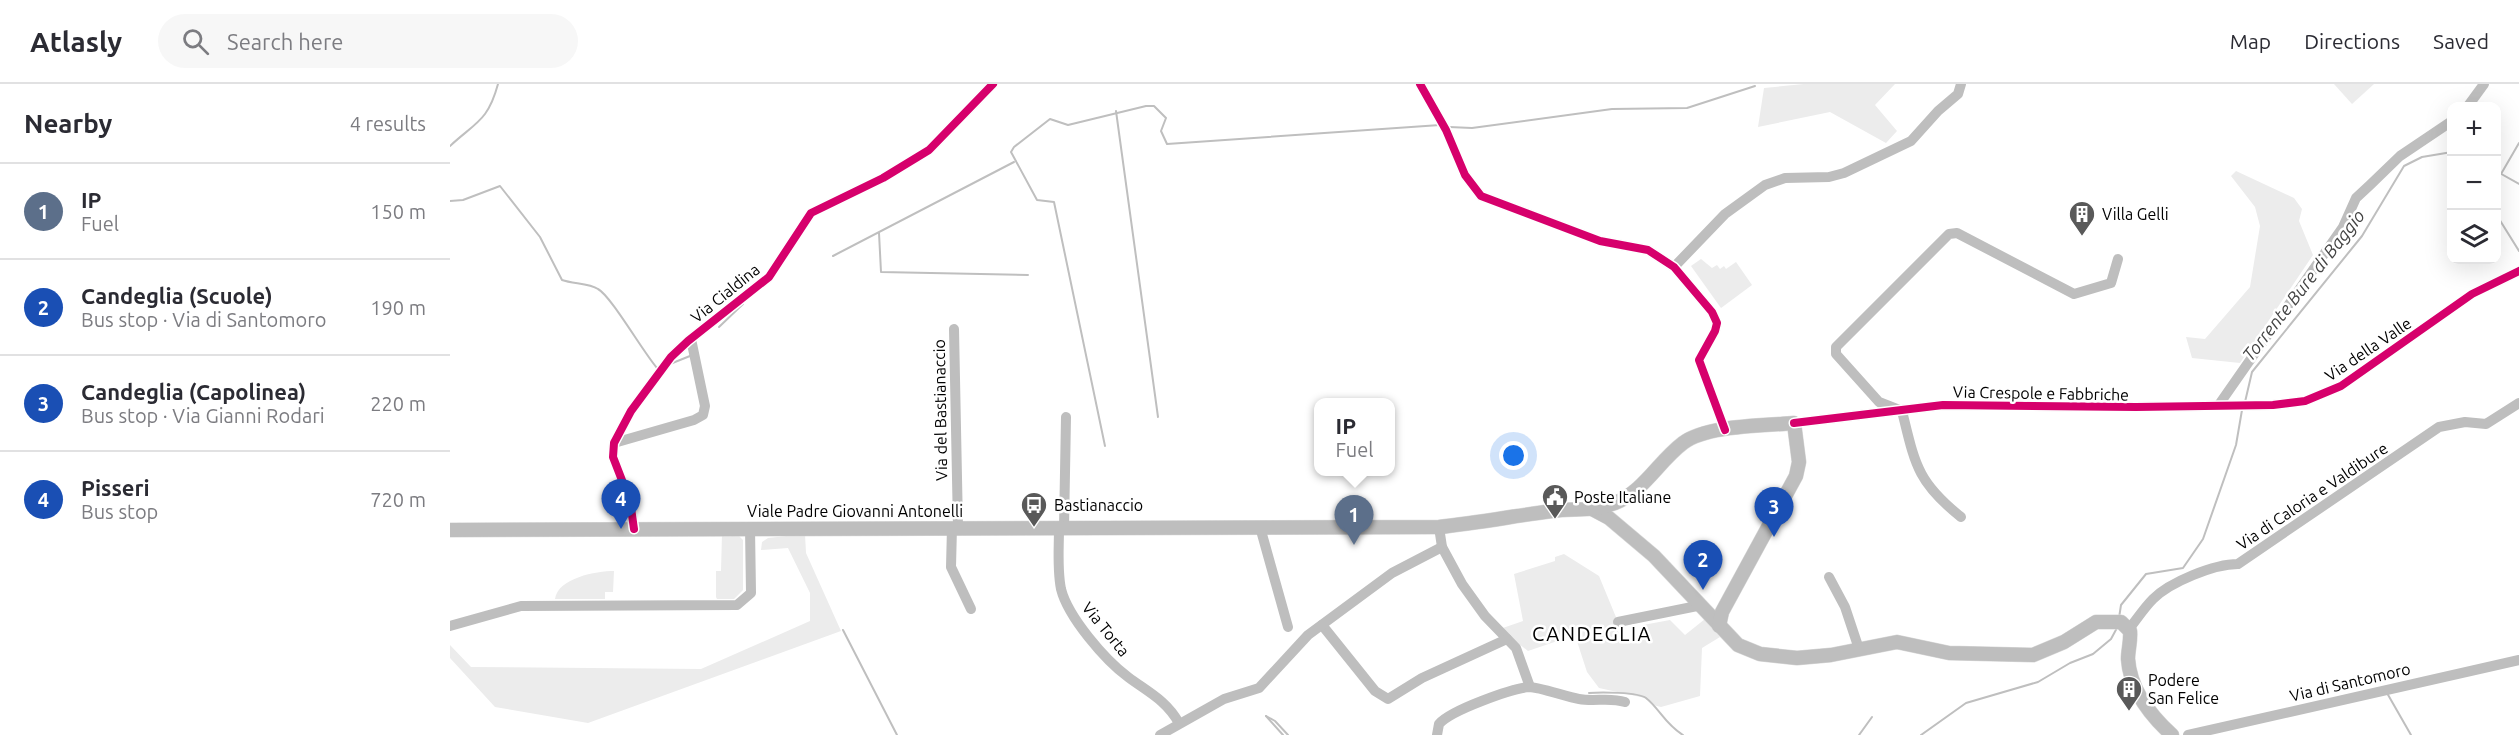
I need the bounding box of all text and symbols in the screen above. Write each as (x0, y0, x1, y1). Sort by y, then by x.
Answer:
search box (158, 14, 578, 68)
icon: search (179, 25, 212, 58)
text: Atlasly (30, 26, 122, 57)
text: Search here (227, 29, 343, 54)
text: Map (2230, 29, 2271, 53)
text: Directions (2304, 29, 2400, 53)
text: Saved (2433, 29, 2489, 53)
map controls (2447, 102, 2501, 264)
button: + (2447, 102, 2501, 156)
text: Nearby (24, 109, 112, 138)
text: 4 results (350, 112, 426, 135)
button: − (2447, 156, 2501, 210)
text: IP (81, 187, 102, 212)
building icon: Villa Gelli (2067, 199, 2097, 237)
text: 1 (38, 200, 49, 223)
text: 150 m (370, 200, 426, 223)
place label: Villa Gelli (2102, 205, 2169, 223)
water label: Torrente Bure di Baggio (2238, 205, 2368, 364)
button: layers (2447, 210, 2501, 264)
text: Fuel (81, 212, 119, 235)
street label: Via Cialdina (687, 260, 763, 326)
text: Candeglia (Scuole) (81, 283, 273, 308)
text: 2 (38, 296, 49, 319)
text: 190 m (370, 296, 426, 319)
text: Bus stop · Via di Santomoro (81, 308, 327, 331)
street label: Via della Valle (2321, 314, 2415, 384)
street label: Via del Bastianaccio (930, 339, 950, 481)
text: Candeglia (Capolinea) (81, 379, 306, 404)
street label: Via Crespole e Fabbriche (1953, 382, 2129, 404)
text: 3 (38, 392, 49, 415)
text: 220 m (370, 392, 426, 415)
popup (1314, 398, 1395, 476)
text: Bus stop · Via Gianni Rodari (81, 404, 325, 427)
text: IP (1336, 413, 1356, 438)
text: Fuel (1336, 438, 1373, 461)
street label: Via di Caloria e Valdibure (2233, 439, 2391, 553)
your location (1499, 441, 1528, 470)
text: Pisseri (81, 475, 150, 500)
pin: 4 (602, 480, 640, 529)
public building icon: Poste Italiane (1540, 482, 1570, 520)
text: 4 (38, 488, 49, 511)
text: 720 m (370, 488, 426, 511)
place label: Poste Italiane (1574, 488, 1671, 506)
pin: 3 (1754, 488, 1794, 537)
bus stop icon: Bastianaccio (1019, 490, 1049, 528)
place label: Bastianaccio (1054, 496, 1143, 514)
pin: 1 (1334, 496, 1374, 545)
text: Bus stop (81, 500, 158, 523)
street label: Viale Padre Giovanni Antonelli (747, 502, 963, 520)
pin: 2 (1684, 540, 1722, 590)
street label: Via Torta (1079, 598, 1133, 660)
district label: CANDEGLIA (1532, 622, 1652, 645)
street label: Via di Santomoro (2288, 659, 2412, 705)
place label: Podere San Felice (2148, 671, 2219, 707)
building icon: Podere San Felice (2114, 674, 2144, 712)

